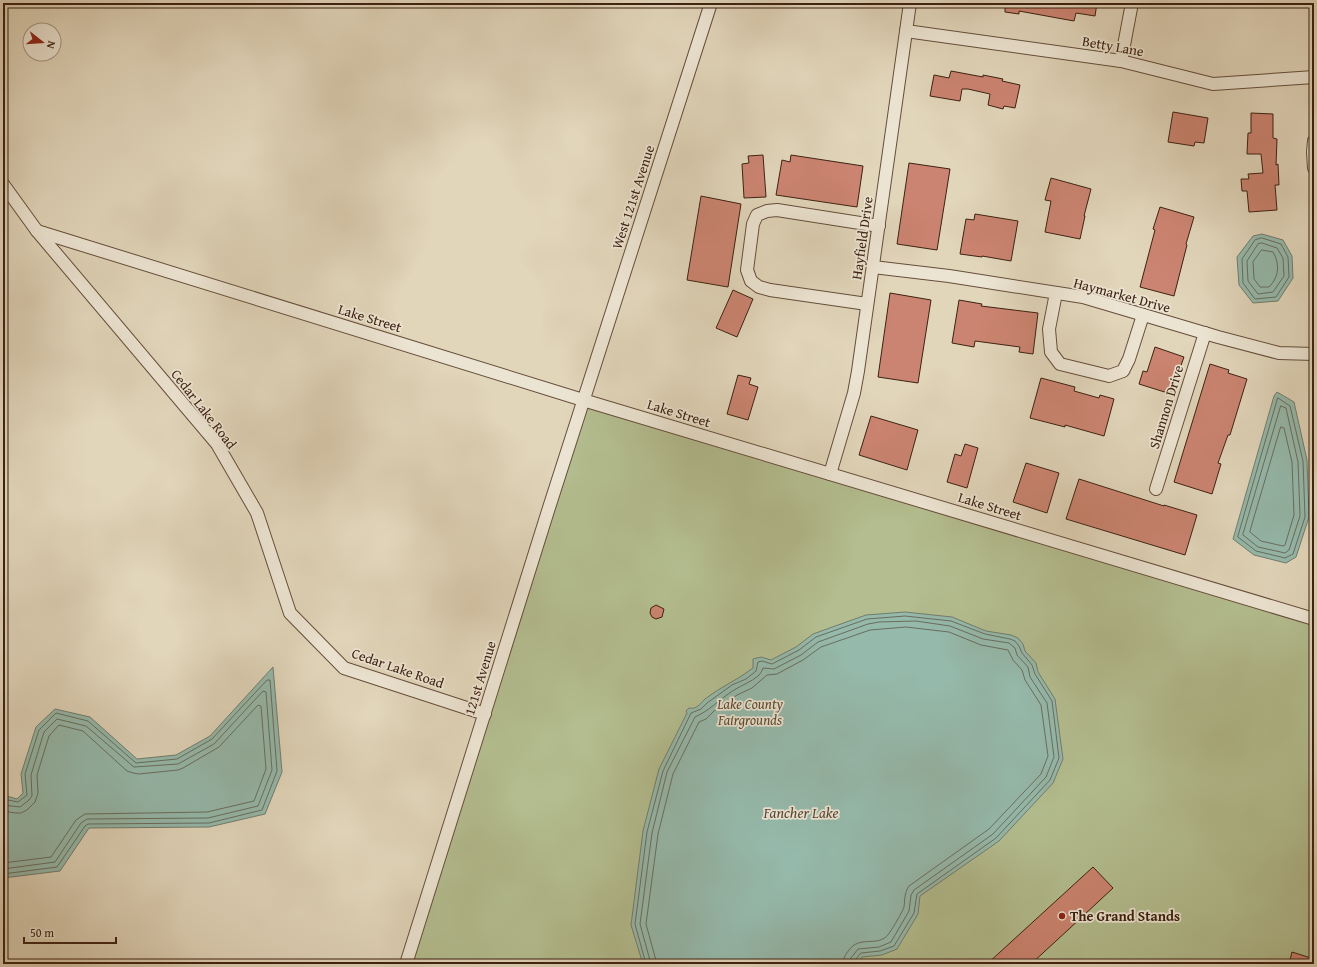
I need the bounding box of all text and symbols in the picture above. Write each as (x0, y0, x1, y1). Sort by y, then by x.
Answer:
north arrow (22, 22, 62, 62)
street label: Betty Lane (1081, 31, 1146, 61)
text: N (43, 39, 60, 51)
street label: West 121st Avenue (607, 142, 659, 252)
street label: Hayfield Drive (846, 195, 878, 281)
street label: Haymarket Drive (1071, 272, 1173, 318)
street label: Lake Street (336, 299, 404, 337)
street label: Shannon Drive (1144, 362, 1188, 451)
street label: Cedar Lake Road (166, 365, 242, 454)
street label: Lake Street (645, 394, 713, 432)
street label: Lake Street (956, 487, 1024, 525)
street label: 121st Avenue (459, 638, 501, 718)
street label: Cedar Lake Road (349, 643, 447, 693)
park label: Lake County Fairgrounds (716, 694, 783, 730)
water label: Fancher Lake (762, 802, 839, 823)
place label: The Grand Stands (1070, 906, 1180, 926)
marker: The Grand Stands (1057, 911, 1067, 921)
scale bar (24, 919, 116, 945)
text: 50 m (30, 924, 54, 941)

